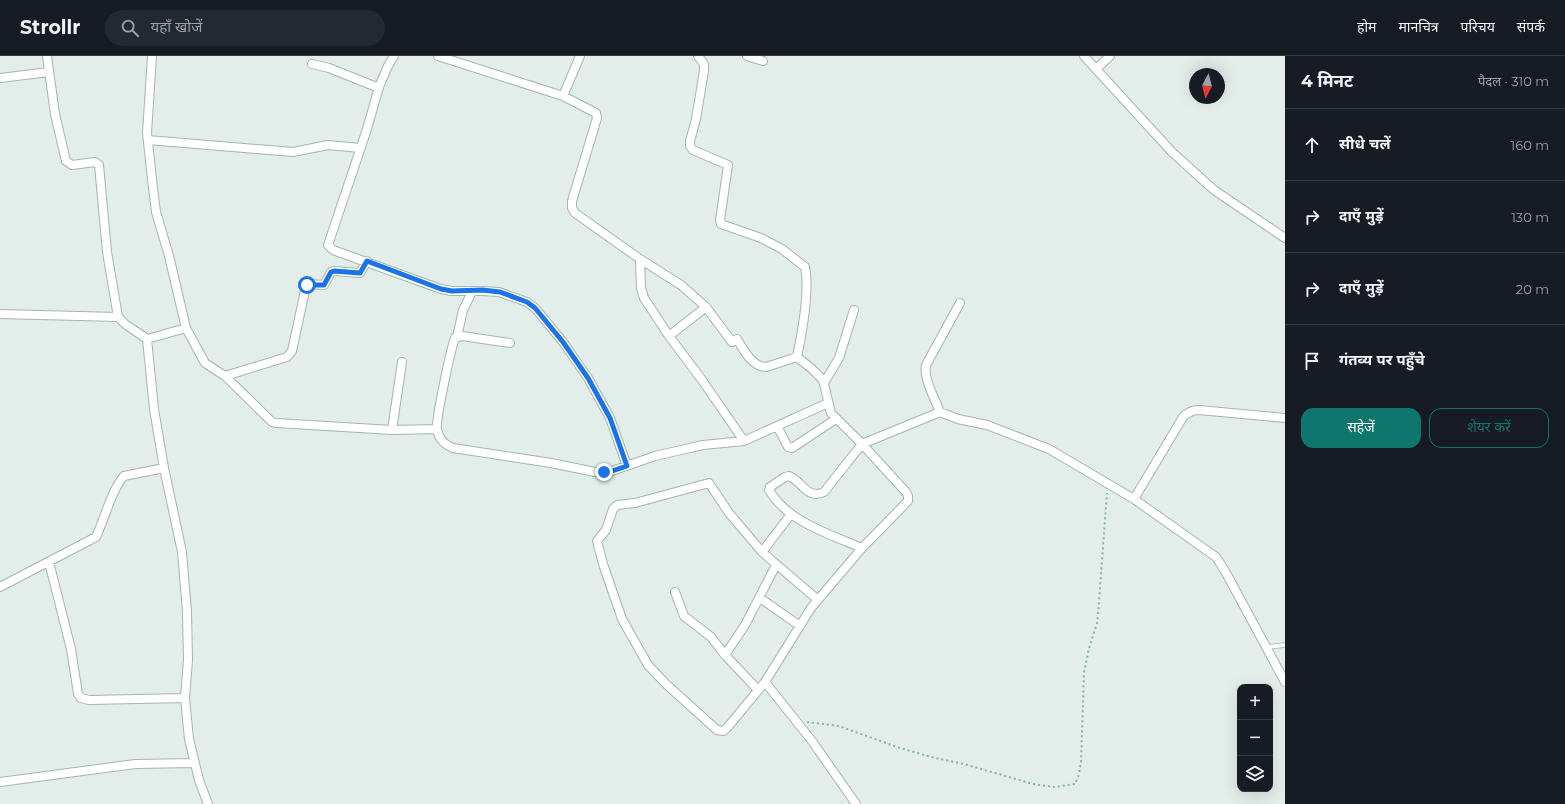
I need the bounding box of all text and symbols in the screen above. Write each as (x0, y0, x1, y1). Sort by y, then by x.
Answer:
search box (105, 10, 385, 46)
text: Strollr (20, 16, 81, 39)
icon: search (119, 17, 141, 39)
text: यहाँ खोजें (151, 17, 202, 36)
text: होम (1357, 18, 1376, 36)
text: मानचित्र (1398, 18, 1439, 36)
text: परिचय (1461, 18, 1495, 36)
text: संपर्क (1517, 18, 1545, 36)
north arrow (1189, 68, 1225, 104)
text: 4 मिनट (1301, 71, 1353, 91)
text: पैदल · 310 m (1478, 73, 1549, 89)
icon: ahead (1301, 134, 1323, 156)
text: सीधे चलें (1339, 134, 1391, 153)
text: 160 m (1511, 137, 1549, 153)
icon: right (1301, 206, 1323, 228)
text: दाएँ मुड़ें (1339, 206, 1384, 225)
text: 130 m (1511, 209, 1549, 225)
route start (298, 276, 316, 294)
icon: right (1301, 278, 1323, 300)
text: दाएँ मुड़ें (1339, 278, 1384, 297)
text: 20 m (1516, 281, 1549, 297)
icon: arrive (1301, 350, 1323, 372)
text: गंतव्य पर पहुँचे (1339, 350, 1425, 369)
button: सहेजें (1301, 408, 1421, 448)
button: शेयर करें (1429, 408, 1549, 448)
route end (595, 463, 613, 481)
map controls (1237, 684, 1273, 792)
button: + (1237, 684, 1273, 720)
button: − (1237, 720, 1273, 756)
button: layers (1237, 756, 1273, 792)

